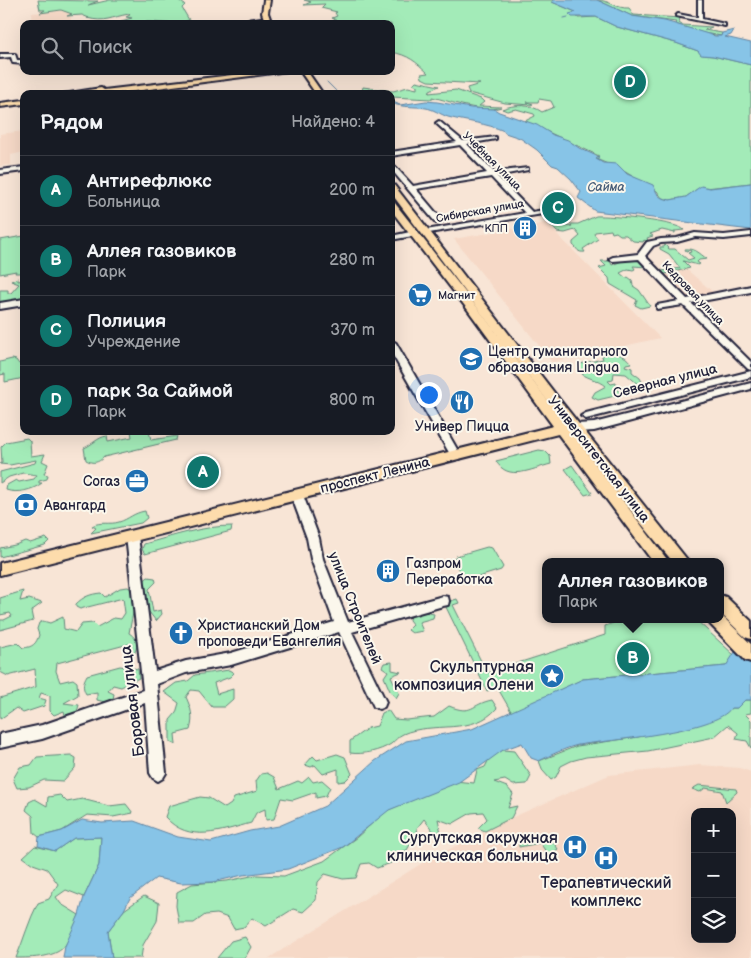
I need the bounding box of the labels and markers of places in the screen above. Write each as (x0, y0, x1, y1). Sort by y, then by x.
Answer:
pin: D (614, 63, 646, 101)
pin: C (542, 189, 574, 227)
building icon: КПП (512, 215, 538, 241)
place label: КПП (484, 222, 508, 235)
supermarket icon: Магнит (407, 282, 433, 308)
place label: Магнит (438, 289, 475, 302)
place label: Центр гуманитарного образования Lingua (488, 343, 628, 376)
school or university icon: Центр гуманитарного образования Lingua (458, 346, 484, 372)
restaurant icon: Универ Пицца (449, 389, 475, 415)
place label: Универ Пицца (415, 418, 510, 435)
pin: A (187, 453, 219, 491)
office icon: Согаз (124, 468, 150, 494)
place label: Согаз (83, 473, 120, 490)
bank icon: Авангард (13, 492, 39, 518)
place label: Авангард (43, 497, 106, 514)
place label: Газпром Переработка (406, 555, 494, 588)
building icon: Газпром Переработка (375, 558, 401, 584)
place label: Христианский Дом проповеди Евангелия (198, 617, 342, 650)
church icon: Христианский Дом проповеди Евангелия (168, 620, 194, 646)
pin: B (617, 639, 649, 677)
place label: Скульптурная композиция Олени (394, 658, 534, 695)
place icon: Скульптурная композиция Олени (539, 663, 565, 689)
place label: Сургутская окружная клиническая больница (387, 829, 559, 866)
hospital icon: Сургутская окружная клиническая больница (562, 834, 588, 860)
hospital icon: Терапевтический комплекс (593, 845, 619, 871)
place label: Терапевтический комплекс (540, 874, 672, 911)

